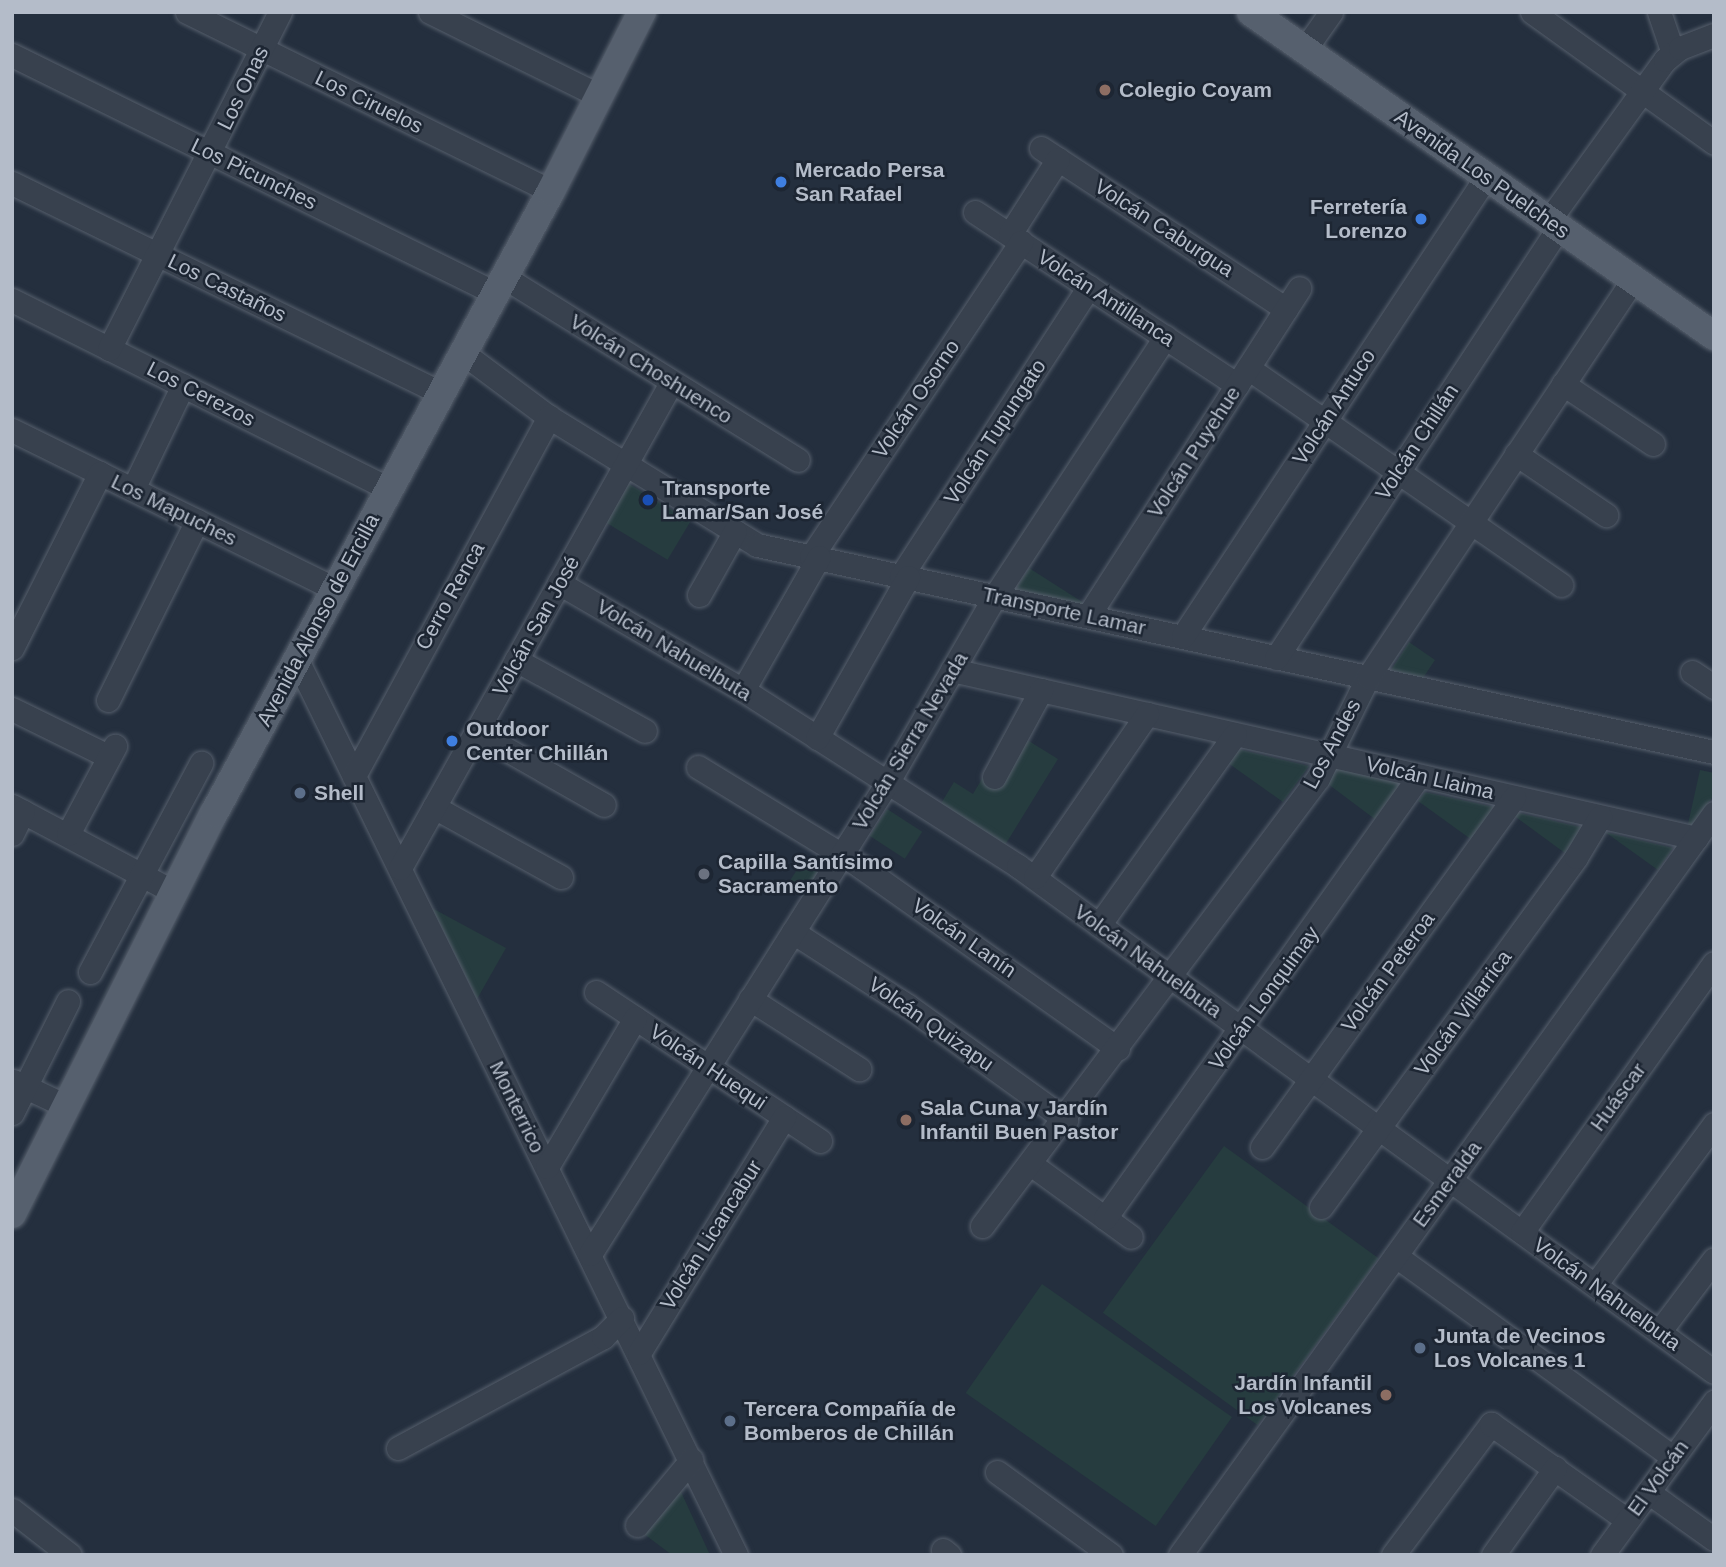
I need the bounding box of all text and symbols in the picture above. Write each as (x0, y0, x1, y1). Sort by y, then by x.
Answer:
street label: Los Onas (212, 42, 274, 134)
street label: Los Ciruelos (311, 65, 427, 139)
place label: Colegio Coyam (1119, 77, 1272, 103)
marker: Colegio Coyam (1097, 82, 1113, 98)
street label: Avenida Los Puelches (1390, 104, 1574, 244)
street label: Los Picunches (187, 133, 321, 215)
place label: Mercado Persa San Rafael (795, 157, 944, 207)
marker: Mercado Persa San Rafael (773, 174, 789, 190)
street label: Volcán Caburgua (1090, 174, 1238, 282)
place label: Ferretería Lorenzo (1310, 194, 1407, 244)
marker: Ferretería Lorenzo (1413, 211, 1429, 227)
street label: Volcán Antillanca (1032, 244, 1180, 352)
street label: Los Castaños (164, 249, 290, 327)
street label: Volcán Choshuenco (565, 309, 737, 429)
street label: Volcán Osorno (867, 335, 965, 463)
street label: Volcán Antuco (1287, 344, 1381, 470)
street label: Volcán Tupungato (939, 354, 1051, 510)
street label: Los Cerezos (143, 356, 259, 432)
street label: Volcán Chillán (1370, 379, 1464, 505)
street label: Volcán Puyehue (1142, 381, 1246, 523)
street label: Los Mapuches (107, 469, 241, 551)
place label: Transporte Lamar/San José (662, 475, 823, 525)
marker: Transporte Lamar/San José (640, 492, 656, 508)
street label: Avenida Alonso de Ercilla (251, 509, 385, 731)
street label: Cerro Renca (410, 538, 490, 654)
street label: Volcán San José (487, 551, 585, 701)
street label: Transporte Lamar (980, 581, 1148, 641)
street label: Volcán Nahuelbuta (592, 594, 756, 706)
street label: Volcán Sierra Nevada (847, 647, 973, 835)
street label: Los Andes (1298, 694, 1366, 794)
place label: Outdoor Center Chillán (466, 716, 608, 766)
marker: Outdoor Center Chillán (444, 733, 460, 749)
street label: Volcán Llaima (1363, 751, 1497, 805)
place label: Shell (314, 780, 364, 806)
marker: Shell (292, 785, 308, 801)
place label: Capilla Santísimo Sacramento (718, 849, 893, 899)
marker: Capilla Santísimo Sacramento (696, 866, 712, 882)
street label: Volcán Lanín (907, 893, 1021, 983)
street label: Volcán Nahuelbuta (1069, 899, 1227, 1023)
street label: Volcán Peteroa (1336, 907, 1440, 1037)
street label: Volcán Lonquimay (1203, 921, 1325, 1075)
street label: Volcán Villarrica (1409, 945, 1517, 1081)
street label: Volcán Quizapu (864, 971, 998, 1077)
street label: Volcán Huequi (645, 1019, 771, 1115)
street label: Monterrico (484, 1057, 550, 1157)
street label: Huáscar (1585, 1058, 1651, 1136)
place label: Sala Cuna y Jardín Infantil Buen Pastor (920, 1095, 1118, 1145)
marker: Sala Cuna y Jardín Infantil Buen Pastor (898, 1112, 914, 1128)
street label: Esmeralda (1407, 1136, 1487, 1232)
street label: Volcán Licancabur (655, 1156, 767, 1314)
street label: Volcán Nahuelbuta (1528, 1232, 1686, 1356)
place label: Junta de Vecinos Los Volcanes 1 (1434, 1323, 1606, 1373)
marker: Junta de Vecinos Los Volcanes 1 (1412, 1340, 1428, 1356)
place label: Jardín Infantil Los Volcanes (1234, 1370, 1372, 1420)
marker: Jardín Infantil Los Volcanes (1378, 1387, 1394, 1403)
place label: Tercera Compañía de Bomberos de Chillán (744, 1396, 956, 1446)
marker: Tercera Compañía de Bomberos de Chillán (722, 1413, 738, 1429)
street label: El Volcán (1622, 1435, 1694, 1521)

